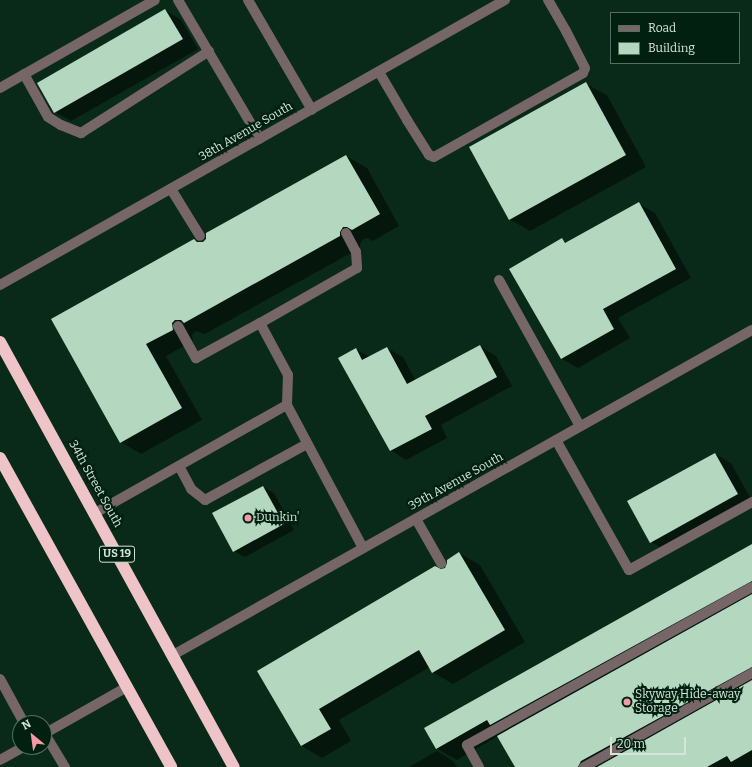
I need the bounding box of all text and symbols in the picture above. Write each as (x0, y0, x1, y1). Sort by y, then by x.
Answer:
legend (610, 12, 740, 64)
text: Road (648, 21, 676, 35)
text: Building (648, 41, 695, 55)
street label: 38th Avenue South (197, 99, 295, 165)
street label: 34th Street South (65, 438, 125, 530)
street label: 39th Avenue South (406, 450, 506, 514)
place label: Dunkin' (256, 511, 299, 525)
marker: Dunkin' (243, 513, 253, 523)
road number: US 19 (98, 545, 136, 563)
place label: Skyway Hide-away Storage (635, 688, 740, 716)
marker: Skyway Hide-away Storage (622, 697, 632, 707)
north arrow (12, 715, 52, 755)
text: N (20, 717, 33, 733)
scale bar (612, 729, 688, 755)
text: 20 m (617, 737, 645, 751)

